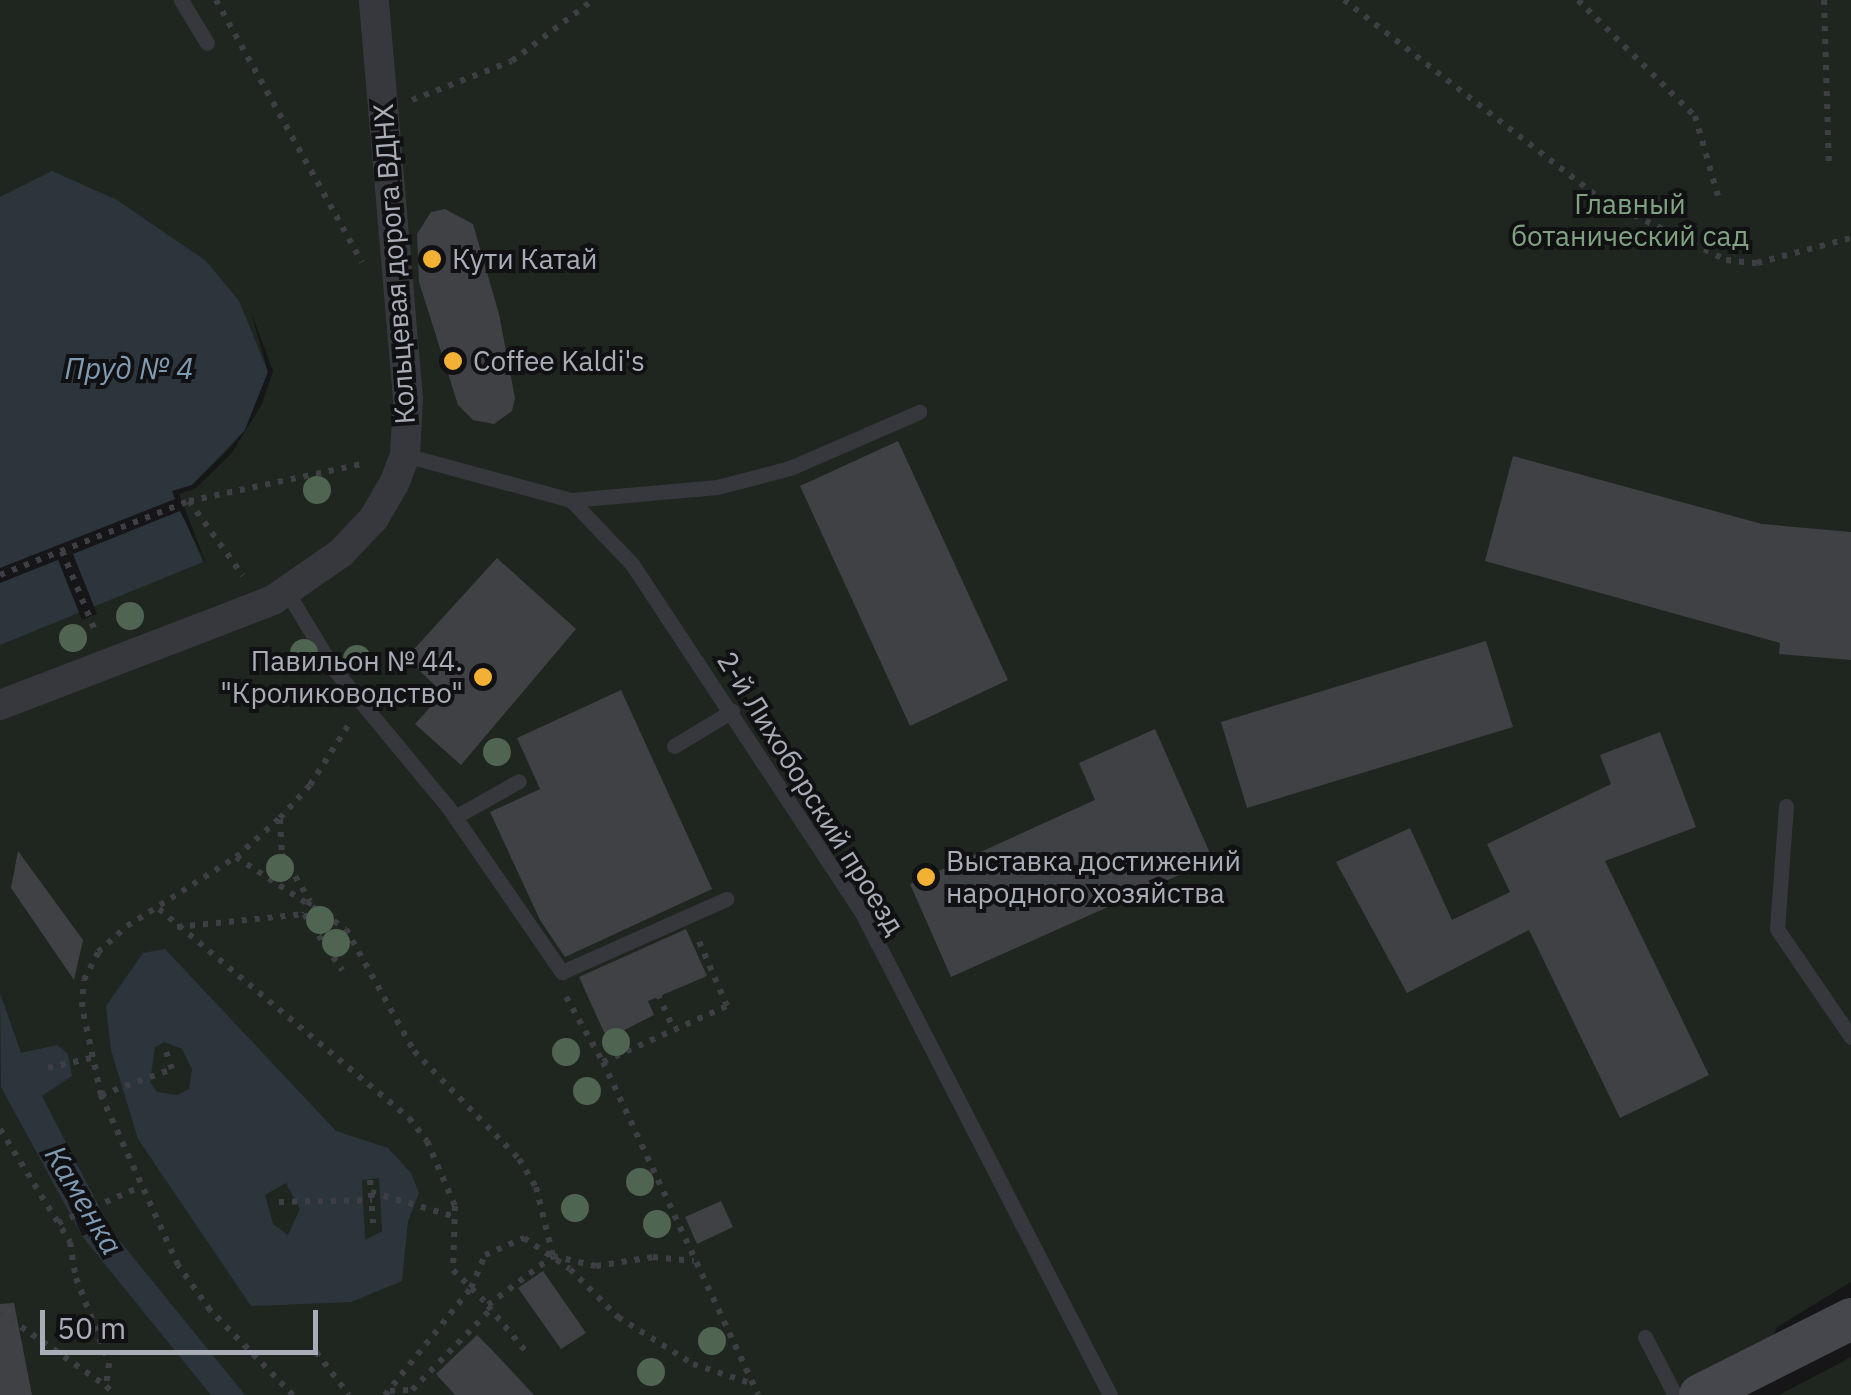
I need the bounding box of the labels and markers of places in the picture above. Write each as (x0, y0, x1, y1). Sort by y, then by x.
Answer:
place label: Кути Катай (452, 242, 597, 276)
marker: Кути Катай (421, 248, 443, 270)
place label: Coffee Kaldi's (473, 344, 645, 378)
marker: Coffee Kaldi's (442, 350, 464, 372)
place label: Павильон № 44. "Кролиководство" (220, 644, 463, 710)
marker: Павильон № 44. "Кролиководство" (472, 666, 494, 688)
place label: Выставка достижений народного хозяйства (946, 844, 1241, 910)
marker: Выставка достижений народного хозяйства (915, 866, 937, 888)

